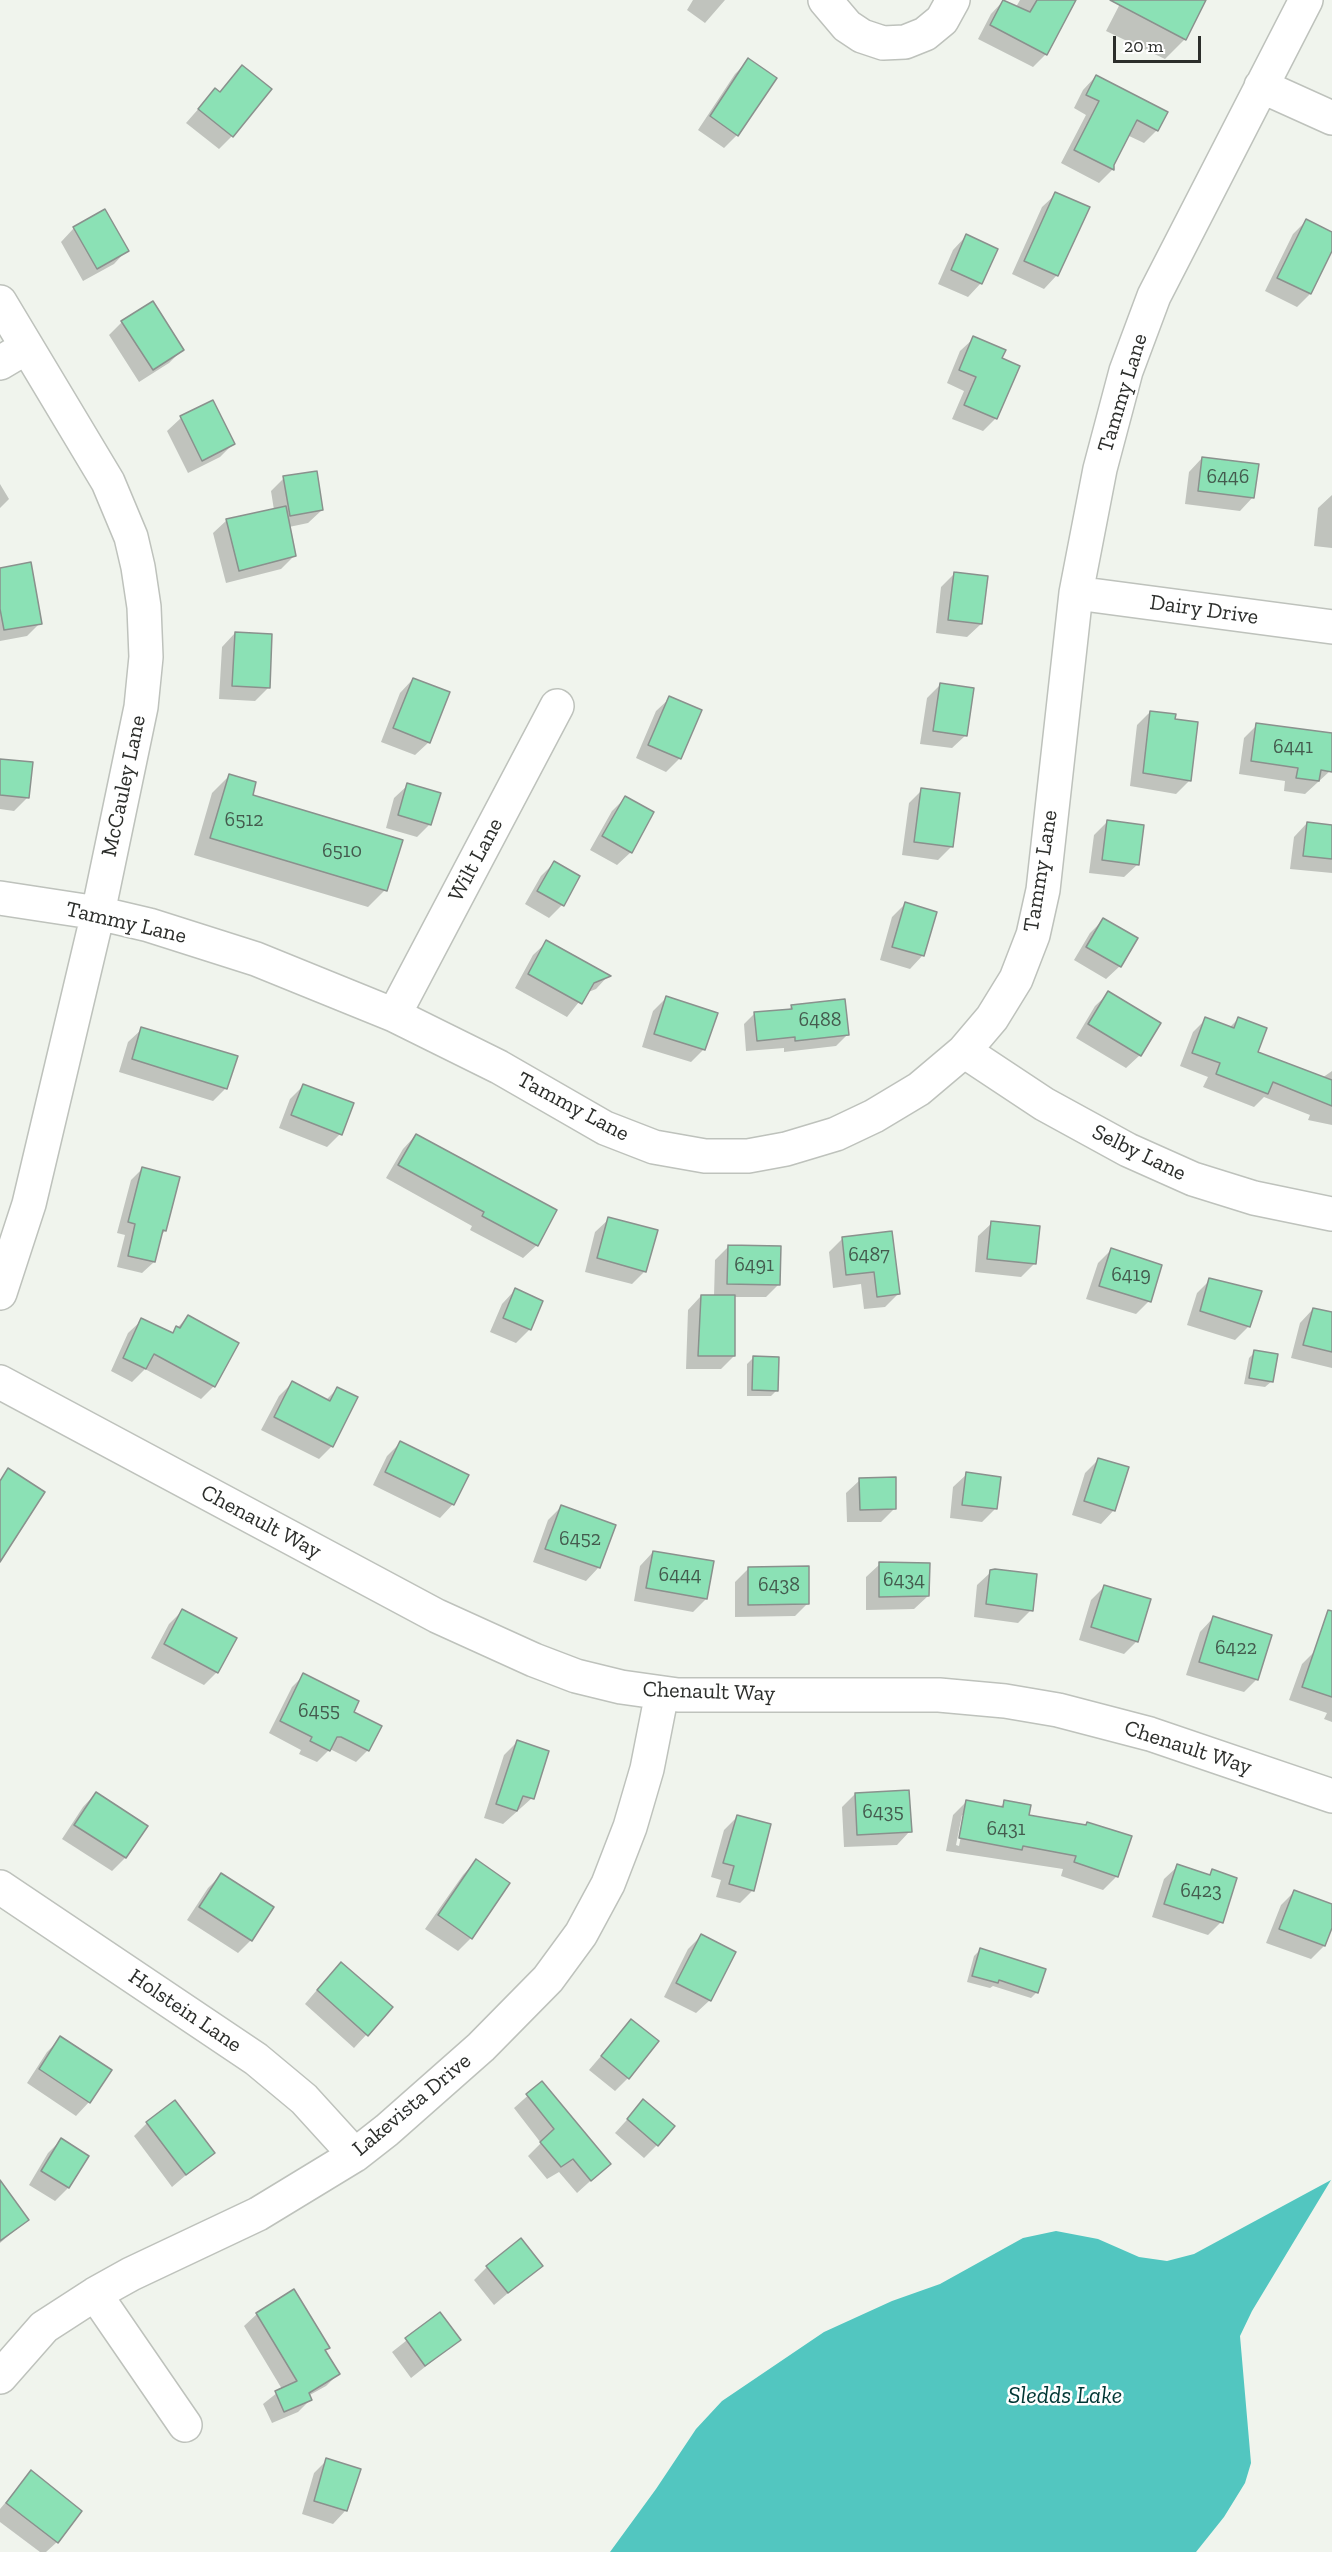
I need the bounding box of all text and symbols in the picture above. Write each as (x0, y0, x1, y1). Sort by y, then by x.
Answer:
scale bar (1116, 24, 1204, 62)
text: 20 m (1124, 35, 1163, 57)
street label: Tammy Lane (1092, 330, 1154, 456)
house number: 6446 (1207, 465, 1249, 489)
street label: Dairy Drive (1148, 589, 1260, 631)
street label: McCauley Lane (96, 713, 152, 859)
house number: 6441 (1273, 735, 1313, 759)
house number: 6512 (225, 808, 263, 832)
street label: Tammy Lane (1018, 808, 1064, 934)
street label: Wilt Lane (443, 814, 509, 906)
house number: 6510 (322, 839, 362, 863)
street label: Tammy Lane (63, 896, 189, 950)
house number: 6488 (799, 1008, 841, 1032)
street label: Tammy Lane (513, 1066, 633, 1148)
street label: Selby Lane (1088, 1119, 1190, 1187)
house number: 6487 (848, 1243, 890, 1267)
house number: 6491 (734, 1253, 774, 1277)
house number: 6419 (1111, 1263, 1151, 1287)
street label: Chenault Way (196, 1479, 326, 1565)
house number: 6452 (559, 1527, 601, 1551)
house number: 6444 (659, 1563, 701, 1587)
house number: 6434 (883, 1568, 925, 1592)
house number: 6438 (758, 1573, 800, 1597)
house number: 6422 (1215, 1636, 1257, 1660)
street label: Chenault Way (642, 1676, 776, 1708)
house number: 6455 (298, 1699, 340, 1723)
street label: Chenault Way (1121, 1715, 1255, 1781)
house number: 6435 (862, 1800, 904, 1824)
house number: 6431 (987, 1817, 1025, 1841)
house number: 6423 (1180, 1879, 1222, 1903)
street label: Holstein Lane (123, 1964, 247, 2058)
street label: Lakevista Drive (348, 2048, 476, 2162)
water label: Sledds Lake (1008, 2382, 1122, 2410)

